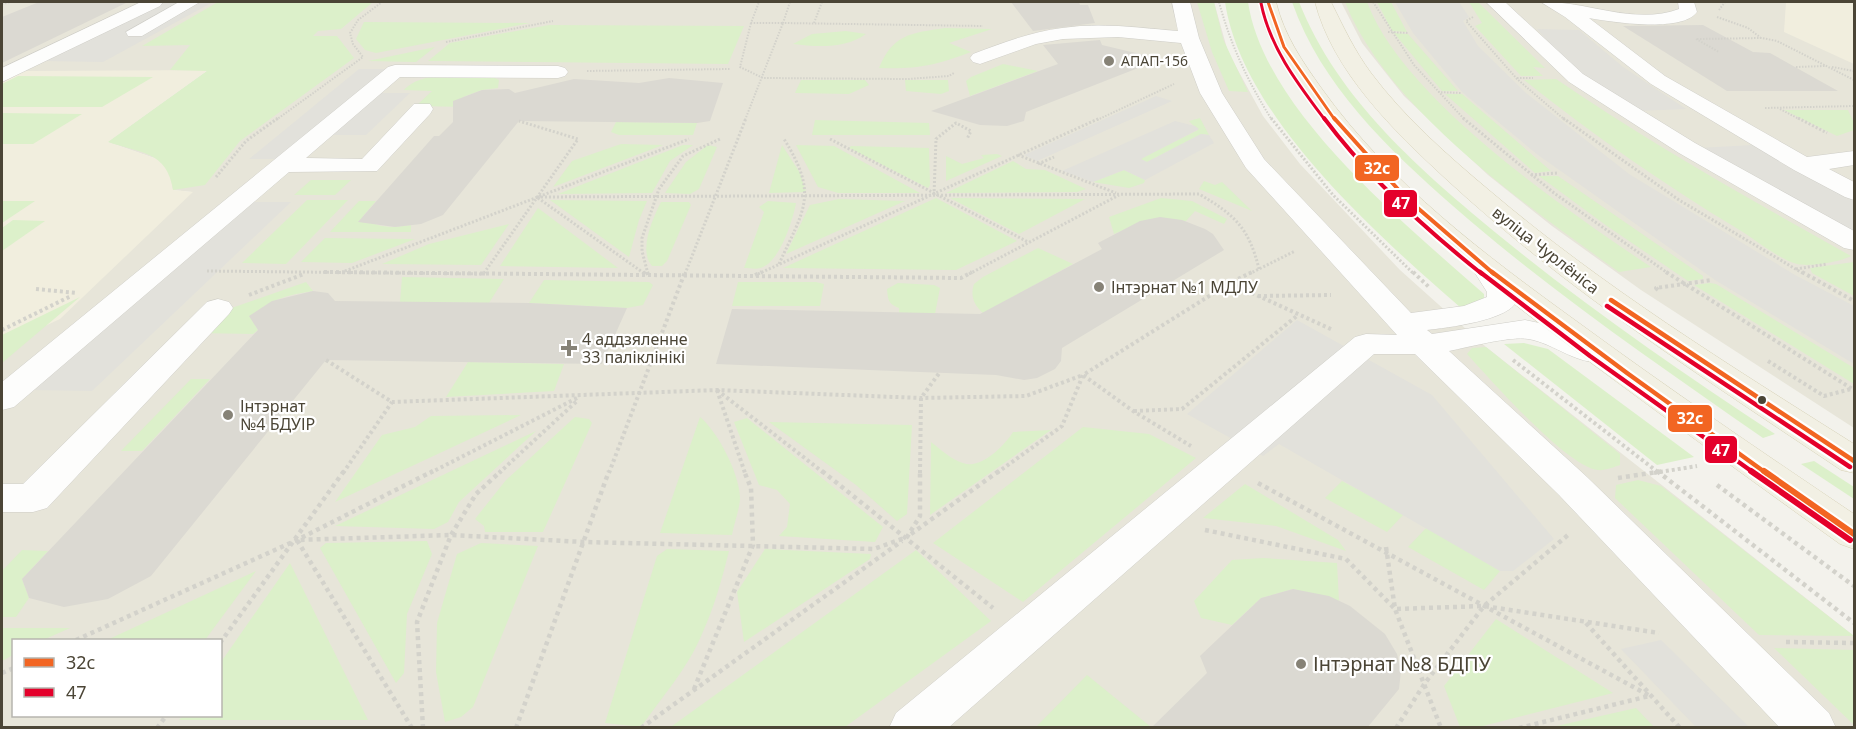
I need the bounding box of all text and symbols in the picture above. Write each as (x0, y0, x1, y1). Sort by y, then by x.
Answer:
place label: АПАП-156 (1121, 51, 1188, 70)
marker: АПАП-156 (1102, 54, 1116, 68)
line badge: 32с (1354, 154, 1400, 182)
text: 32с (1364, 157, 1390, 179)
line badge: 47 (1383, 189, 1418, 218)
text: 47 (1392, 192, 1410, 214)
street label: вуліца Чурлёніса (1488, 201, 1604, 299)
place label: Інтэрнат №1 МДЛУ (1111, 276, 1258, 298)
marker: Інтэрнат №1 МДЛУ (1092, 280, 1106, 294)
place label: 4 аддзяленне 33 паліклінікі (582, 328, 688, 368)
marker: 4 аддзяленне 33 паліклінікі (560, 339, 578, 357)
unlabelled marker (1756, 394, 1768, 406)
place label: Інтэрнат №4 БДУІР (240, 395, 315, 435)
line badge: 32с (1667, 404, 1713, 433)
text: 32с (1677, 407, 1703, 429)
marker: Інтэрнат №4 БДУІР (221, 408, 235, 422)
line badge: 47 (1704, 435, 1738, 464)
text: 47 (1712, 439, 1730, 461)
legend (12, 639, 222, 717)
text: 32с (66, 650, 96, 674)
place label: Інтэрнат №8 БДПУ (1313, 650, 1492, 677)
marker: Інтэрнат №8 БДПУ (1294, 657, 1308, 671)
text: 47 (66, 680, 87, 704)

